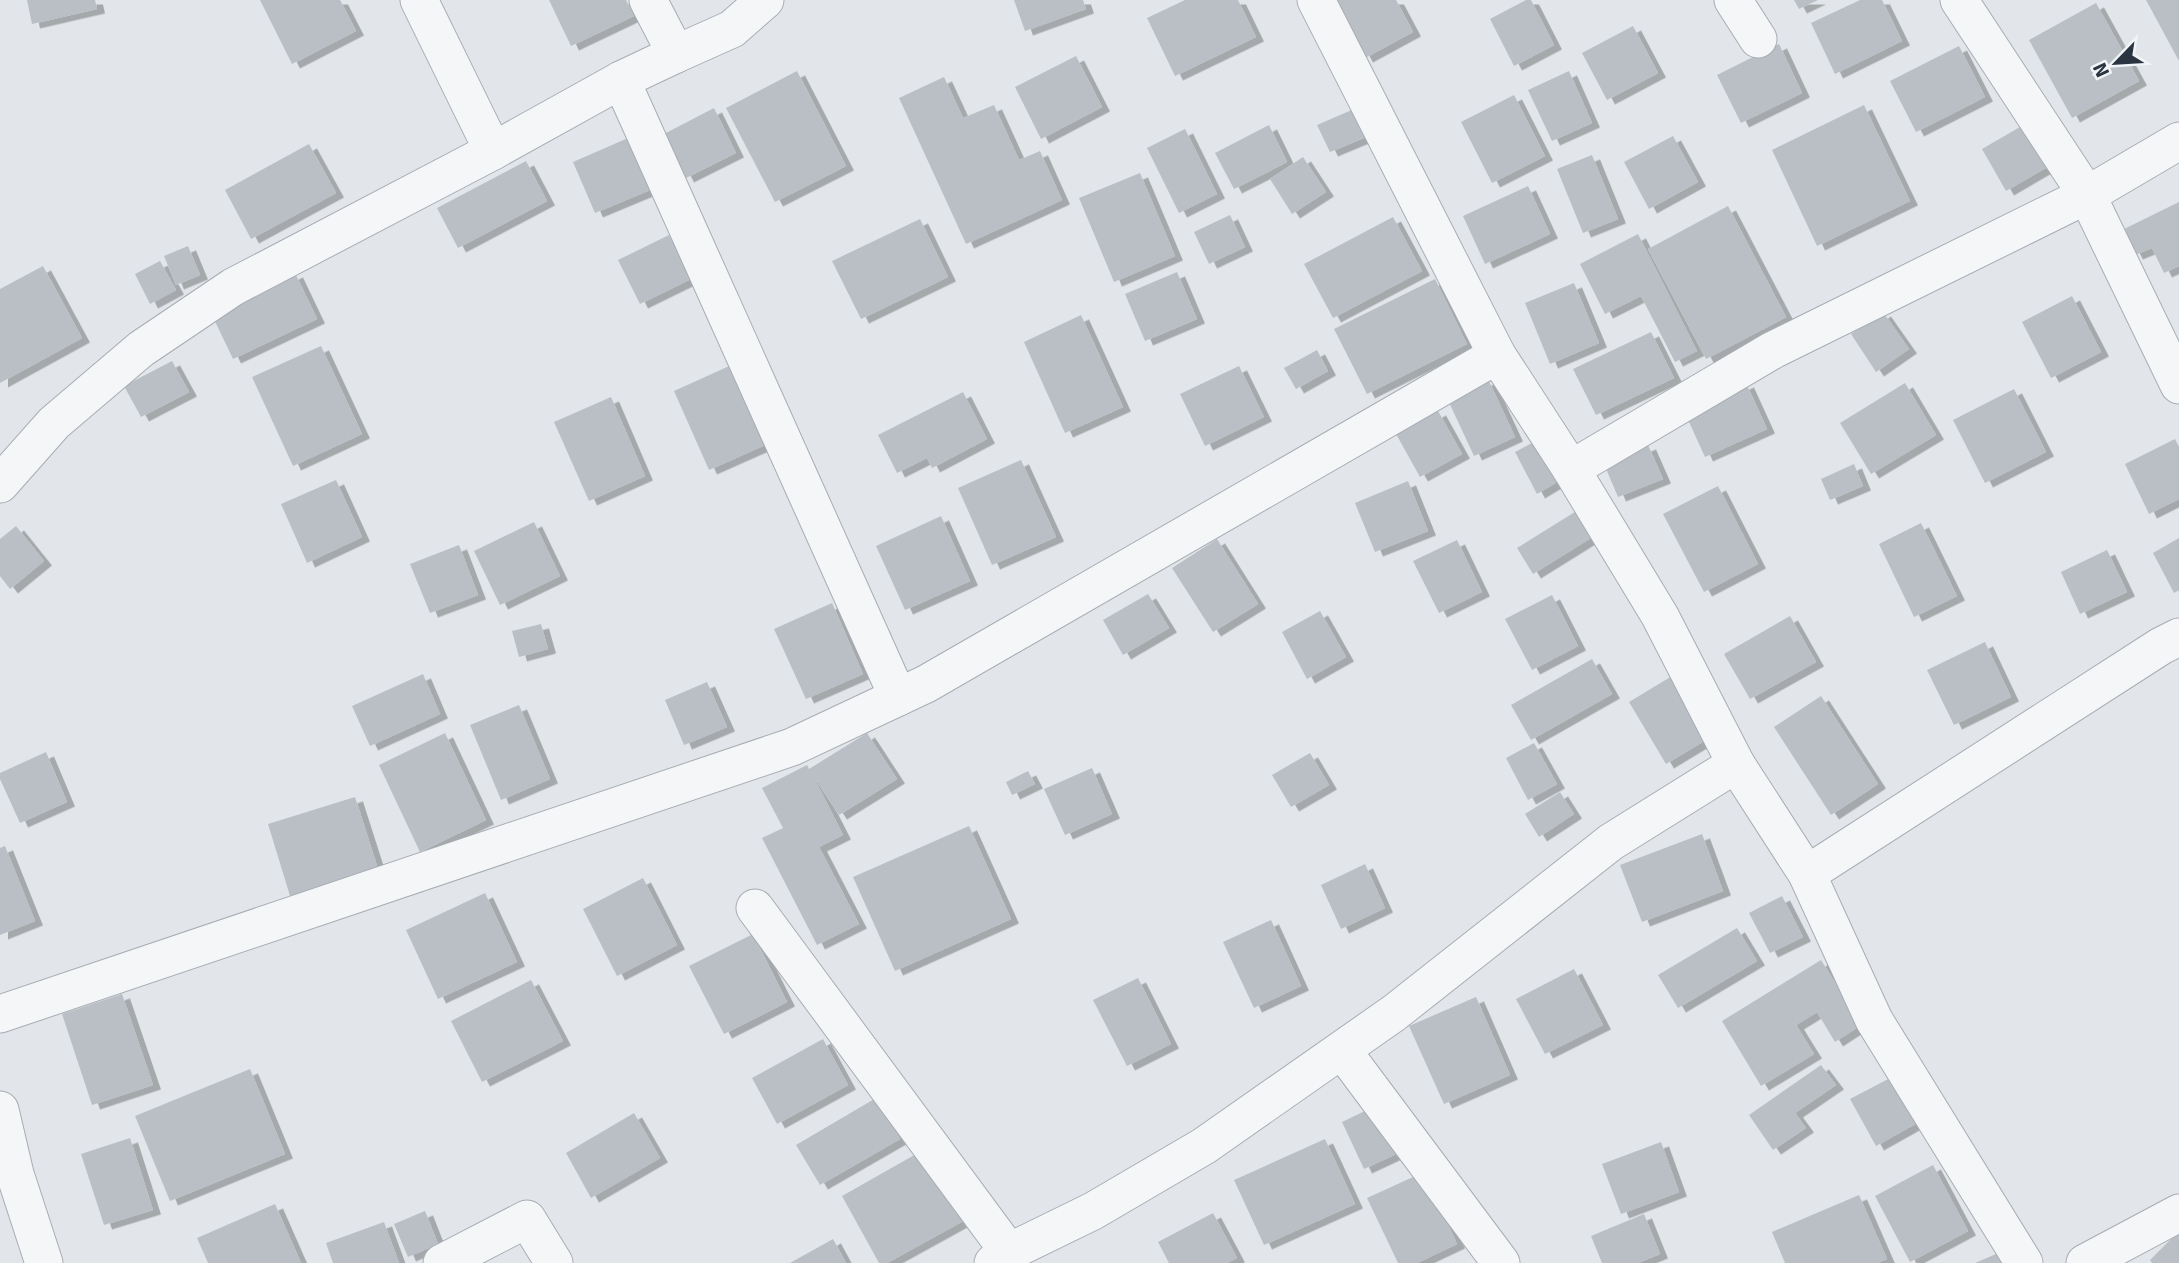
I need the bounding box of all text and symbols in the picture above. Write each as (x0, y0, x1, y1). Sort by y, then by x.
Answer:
north arrow (2081, 28, 2151, 98)
text: N (2088, 59, 2115, 81)

